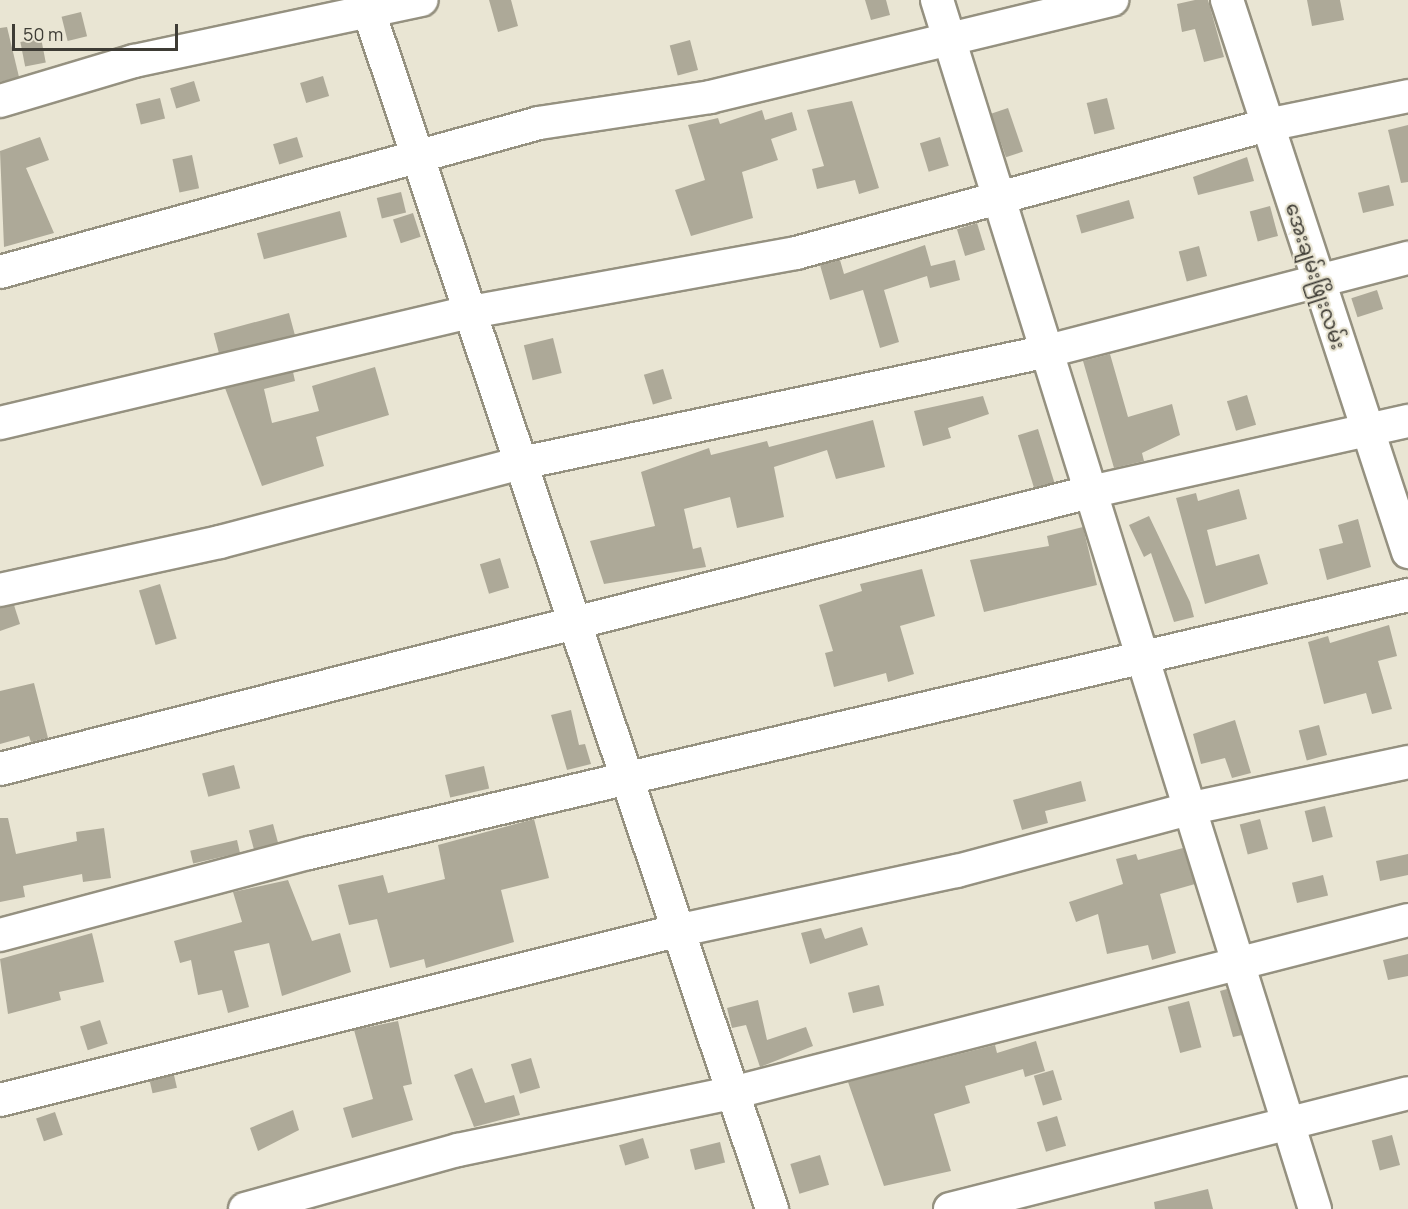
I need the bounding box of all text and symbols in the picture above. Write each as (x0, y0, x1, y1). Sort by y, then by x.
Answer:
scale bar (15, 12, 182, 50)
text: 50 m (23, 22, 63, 46)
street label: အေးချမ်းဖြိုးလမ်း (1281, 200, 1351, 352)

